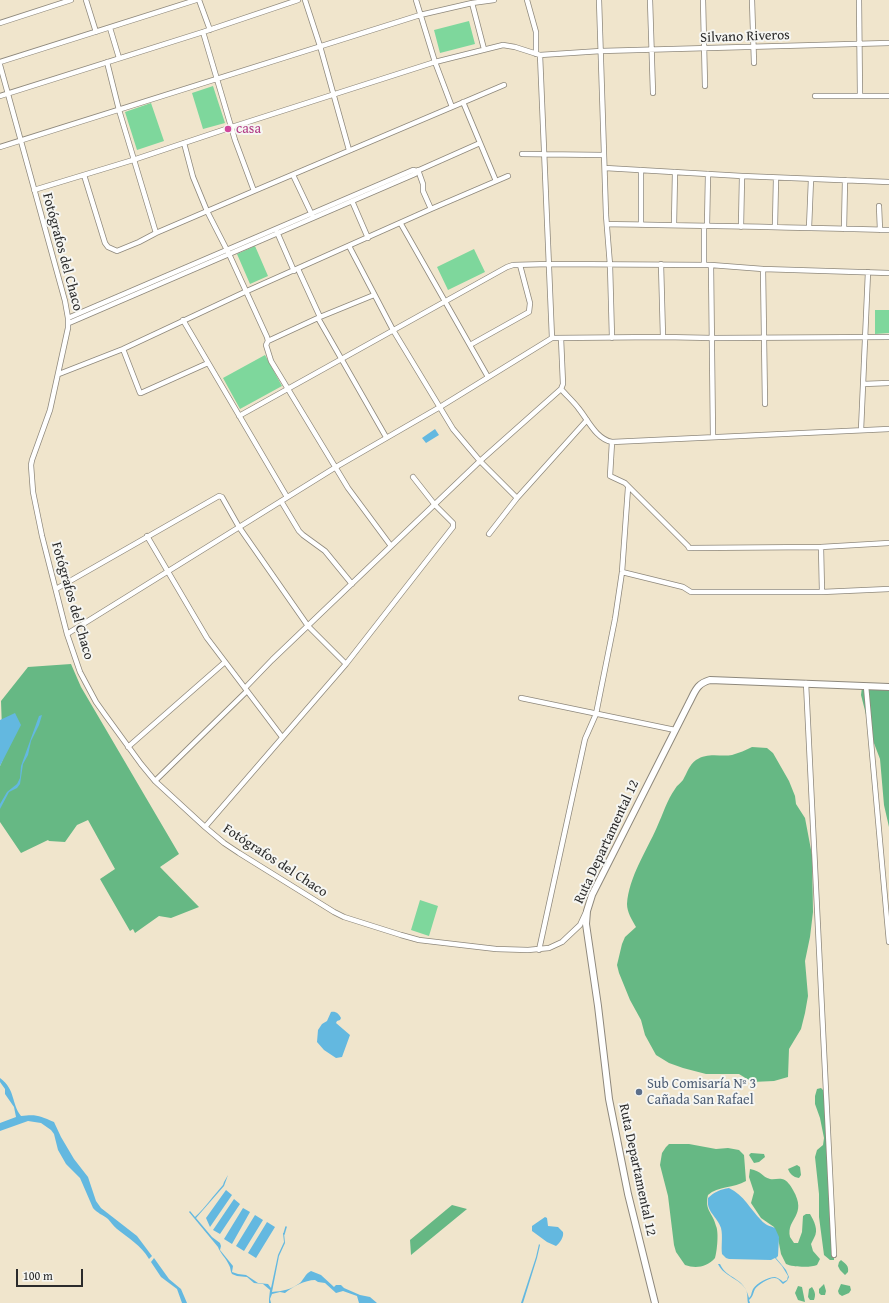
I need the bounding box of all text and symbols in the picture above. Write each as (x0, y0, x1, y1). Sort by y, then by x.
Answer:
street label: Silvano Riveros (700, 27, 790, 47)
place label: casa (236, 121, 261, 137)
marker: casa (223, 124, 233, 134)
street label: Fotógrafos del Chaco (38, 191, 86, 313)
street label: Fotógrafos del Chaco (47, 540, 97, 662)
street label: Ruta Departamental 12 (571, 777, 643, 907)
street label: Fotógrafos del Chaco (219, 821, 331, 901)
place label: Sub Comisaría Nº 3 Cañada San Rafael (647, 1076, 756, 1108)
marker: Sub Comisaría Nº 3 Cañada San Rafael (634, 1087, 644, 1097)
street label: Ruta Departamental 12 (615, 1102, 659, 1238)
scale bar (18, 1261, 85, 1287)
text: 100 m (23, 1267, 53, 1284)

